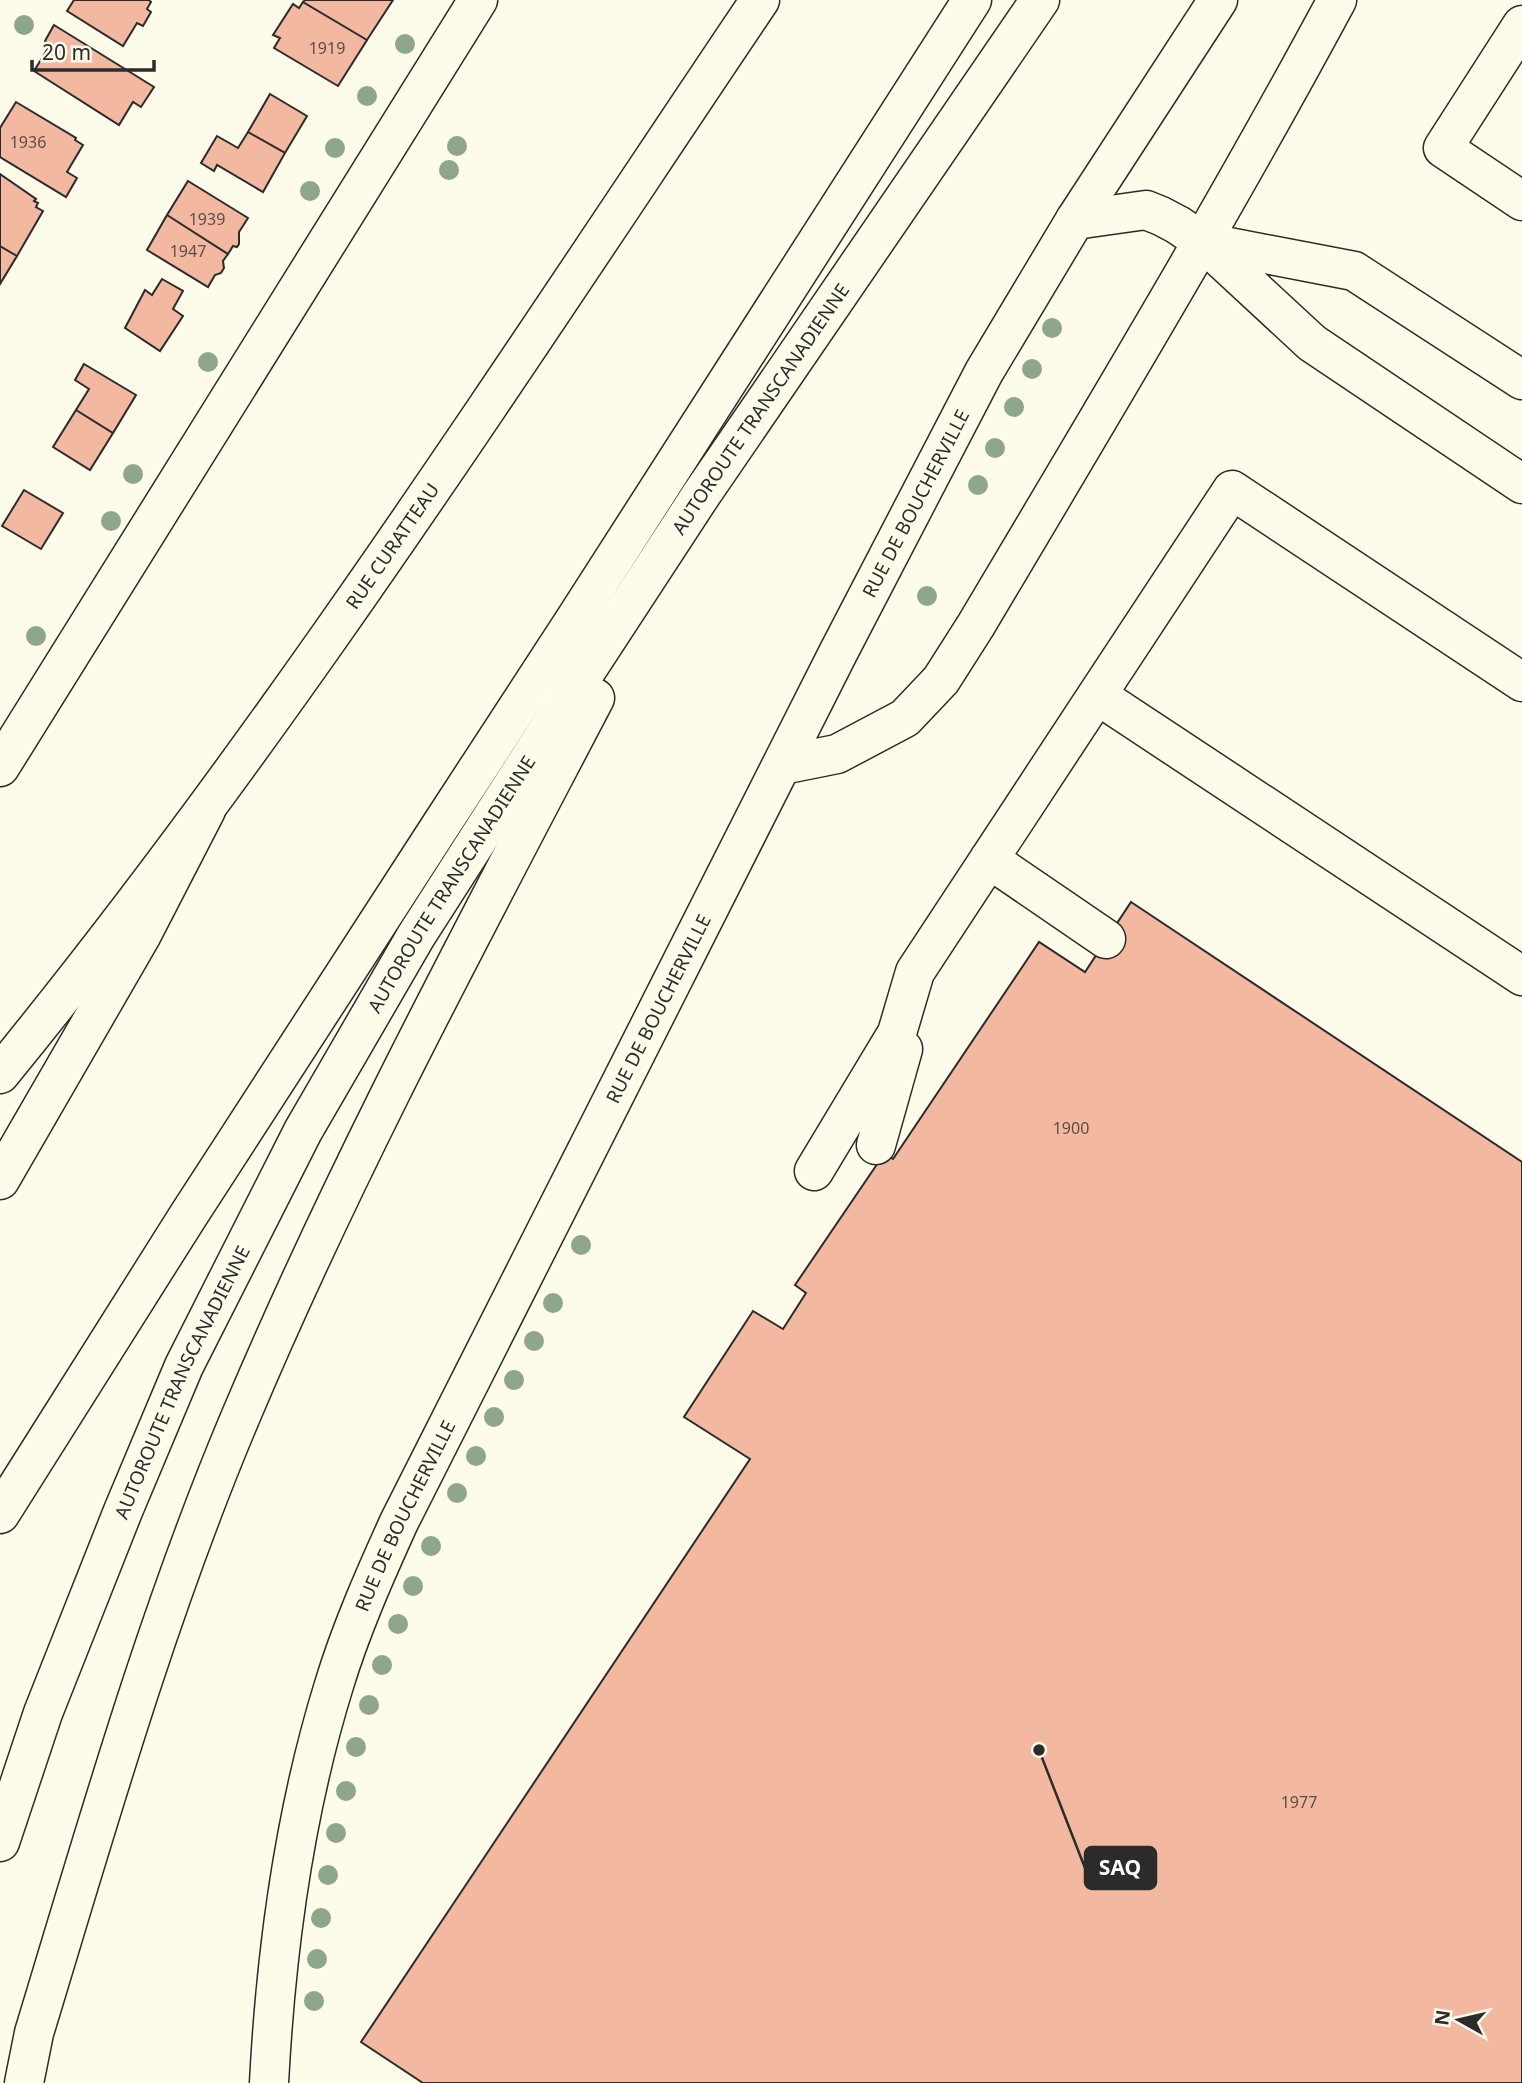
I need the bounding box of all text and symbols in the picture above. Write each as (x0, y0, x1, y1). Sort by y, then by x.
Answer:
scale bar (32, 28, 154, 72)
house number: 1919 (309, 37, 345, 59)
text: 20 m (42, 38, 91, 66)
house number: 1936 (10, 131, 46, 153)
house number: 1939 (189, 208, 225, 230)
house number: 1947 (170, 240, 206, 262)
street label: AUTOROUTE TRANSCANADIENNE (666, 278, 855, 539)
street label: RUE DE BOUCHERVILLE (856, 405, 975, 602)
street label: RUE CURATTEAU (340, 478, 445, 614)
street label: AUTOROUTE TRANSCANADIENNE (361, 751, 541, 1017)
street label: RUE DE BOUCHERVILLE (600, 910, 717, 1108)
house number: 1900 (1053, 1117, 1089, 1139)
street label: AUTOROUTE TRANSCANADIENNE (108, 1241, 256, 1523)
street label: RUE DE BOUCHERVILLE (349, 1416, 461, 1615)
house number: 1977 (1281, 1791, 1317, 1813)
callout: SAQ (1085, 1847, 1156, 1889)
text: SAQ (1099, 1853, 1141, 1881)
north arrow (1424, 1985, 1494, 2055)
text: N (1428, 2008, 1456, 2027)

